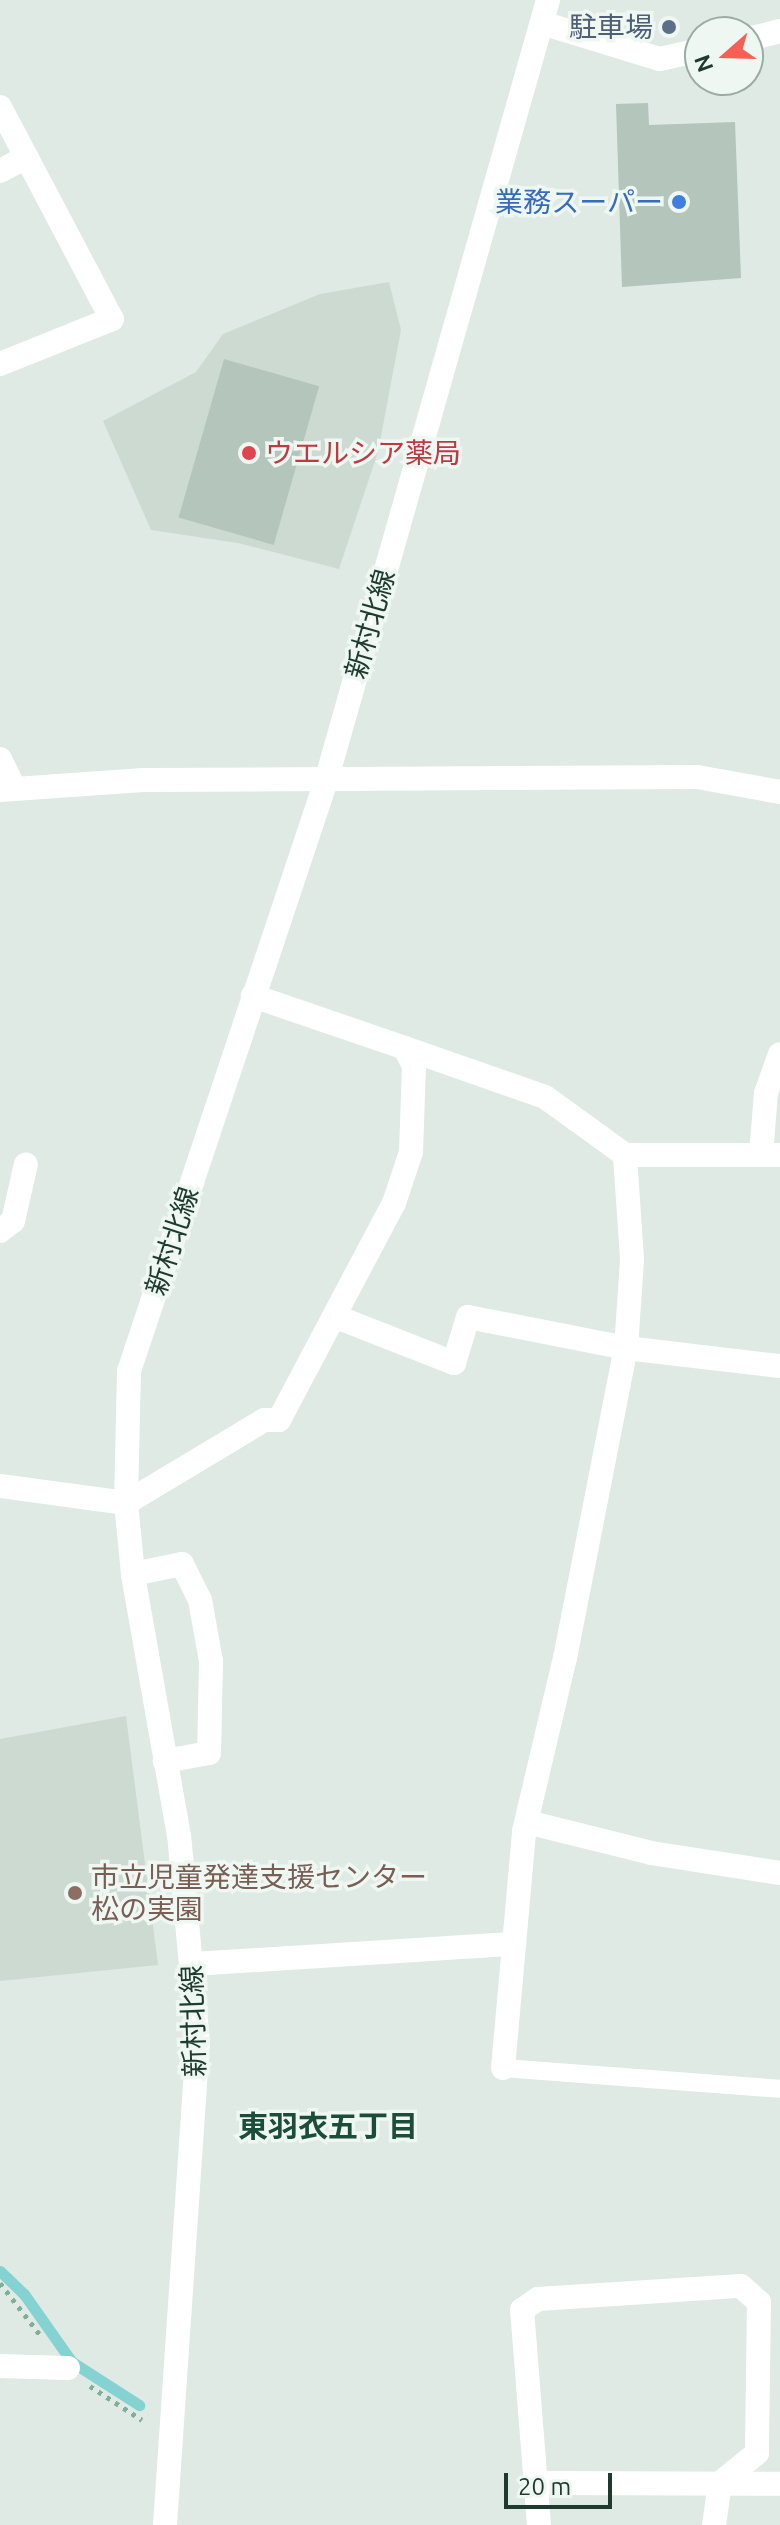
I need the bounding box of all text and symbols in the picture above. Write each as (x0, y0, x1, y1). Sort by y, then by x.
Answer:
place label: 駐車場 (569, 10, 653, 44)
north arrow (684, 16, 764, 96)
marker: 駐車場 (660, 18, 678, 36)
text: N (688, 52, 717, 76)
place label: 業務スーパー (495, 185, 663, 219)
marker: 業務スーパー (670, 193, 688, 211)
place label: ウエルシア薬局 (265, 436, 461, 470)
marker: ウエルシア薬局 (240, 444, 258, 462)
street label: 新村北線 (338, 566, 402, 682)
street label: 新村北線 (139, 1183, 205, 1299)
place label: 市立児童発達支援センター 松の実園 (91, 1860, 427, 1926)
marker: 市立児童発達支援センター 松の実園 (66, 1884, 84, 1902)
street label: 新村北線 (174, 1964, 212, 2078)
district label: 東羽衣五丁目 (238, 2108, 418, 2144)
scale bar (508, 2457, 616, 2507)
text: 20 m (518, 2473, 571, 2500)

